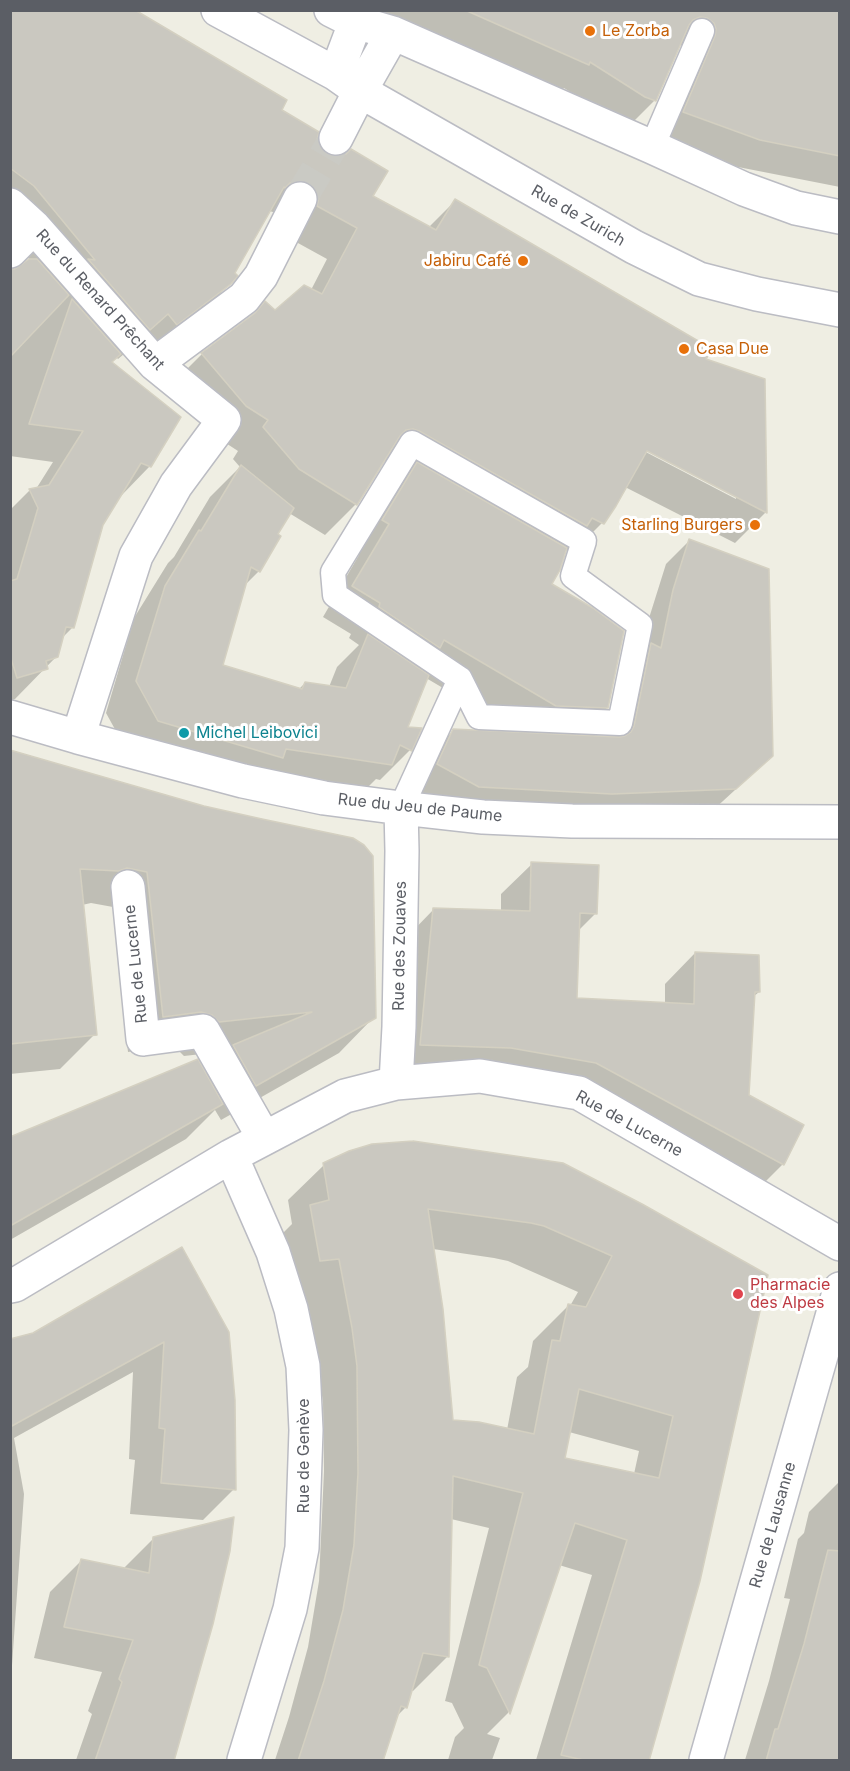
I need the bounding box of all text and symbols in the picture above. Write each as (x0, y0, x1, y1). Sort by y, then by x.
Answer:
place label: Le Zorba (602, 21, 670, 41)
marker: Le Zorba (583, 24, 597, 38)
street label: Rue de Zurich (528, 181, 628, 251)
street label: Rue du Renard Prêchant (32, 226, 168, 374)
place label: Jabiru Café (424, 251, 511, 271)
marker: Jabiru Café (516, 254, 530, 268)
place label: Casa Due (696, 339, 769, 359)
marker: Casa Due (677, 342, 691, 356)
place label: Starling Burgers (621, 515, 743, 535)
marker: Starling Burgers (748, 518, 762, 532)
place label: Michel Leibovici (196, 723, 318, 743)
marker: Michel Leibovici (177, 726, 191, 740)
street label: Rue du Jeu de Paume (337, 790, 503, 826)
street label: Rue des Zouaves (389, 881, 411, 1011)
street label: Rue de Lucerne (120, 904, 152, 1024)
street label: Rue de Lucerne (572, 1087, 686, 1161)
place label: Pharmacie des Alpes (750, 1275, 830, 1313)
marker: Pharmacie des Alpes (731, 1287, 745, 1301)
street label: Rue de Genève (294, 1399, 314, 1513)
street label: Rue de Lausanne (746, 1460, 800, 1590)

